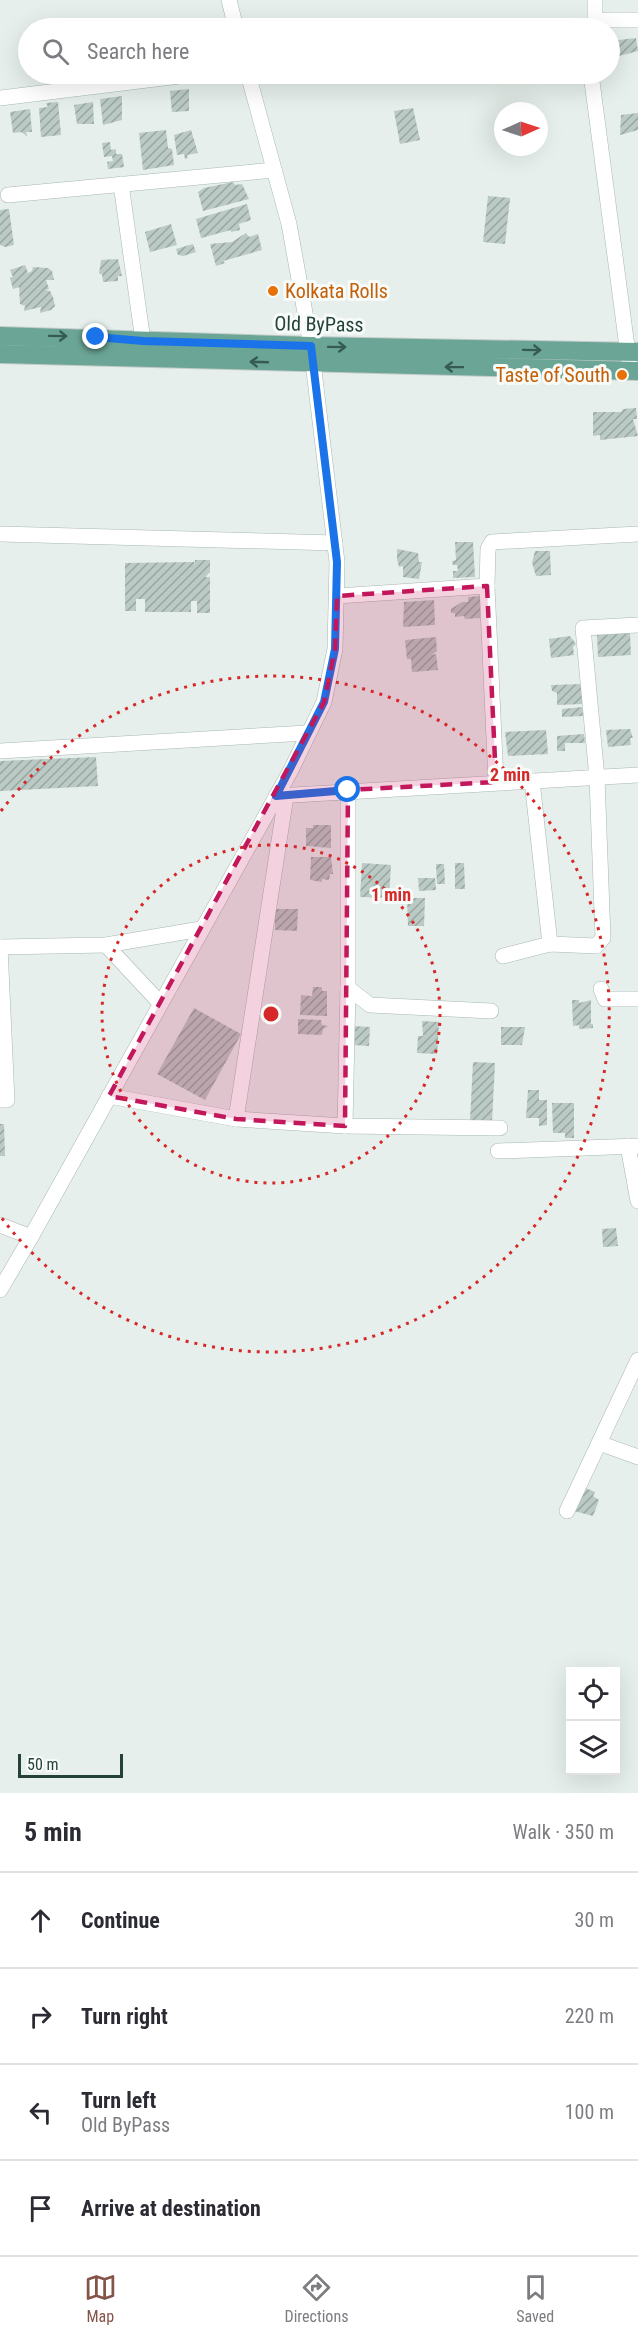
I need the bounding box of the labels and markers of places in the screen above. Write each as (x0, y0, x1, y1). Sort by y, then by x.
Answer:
place label: Kolkata Rolls (285, 279, 388, 303)
marker: Kolkata Rolls (266, 284, 280, 298)
place label: Taste of South (495, 363, 610, 387)
marker: Taste of South (615, 368, 629, 382)
centre of rings (261, 1004, 281, 1024)

